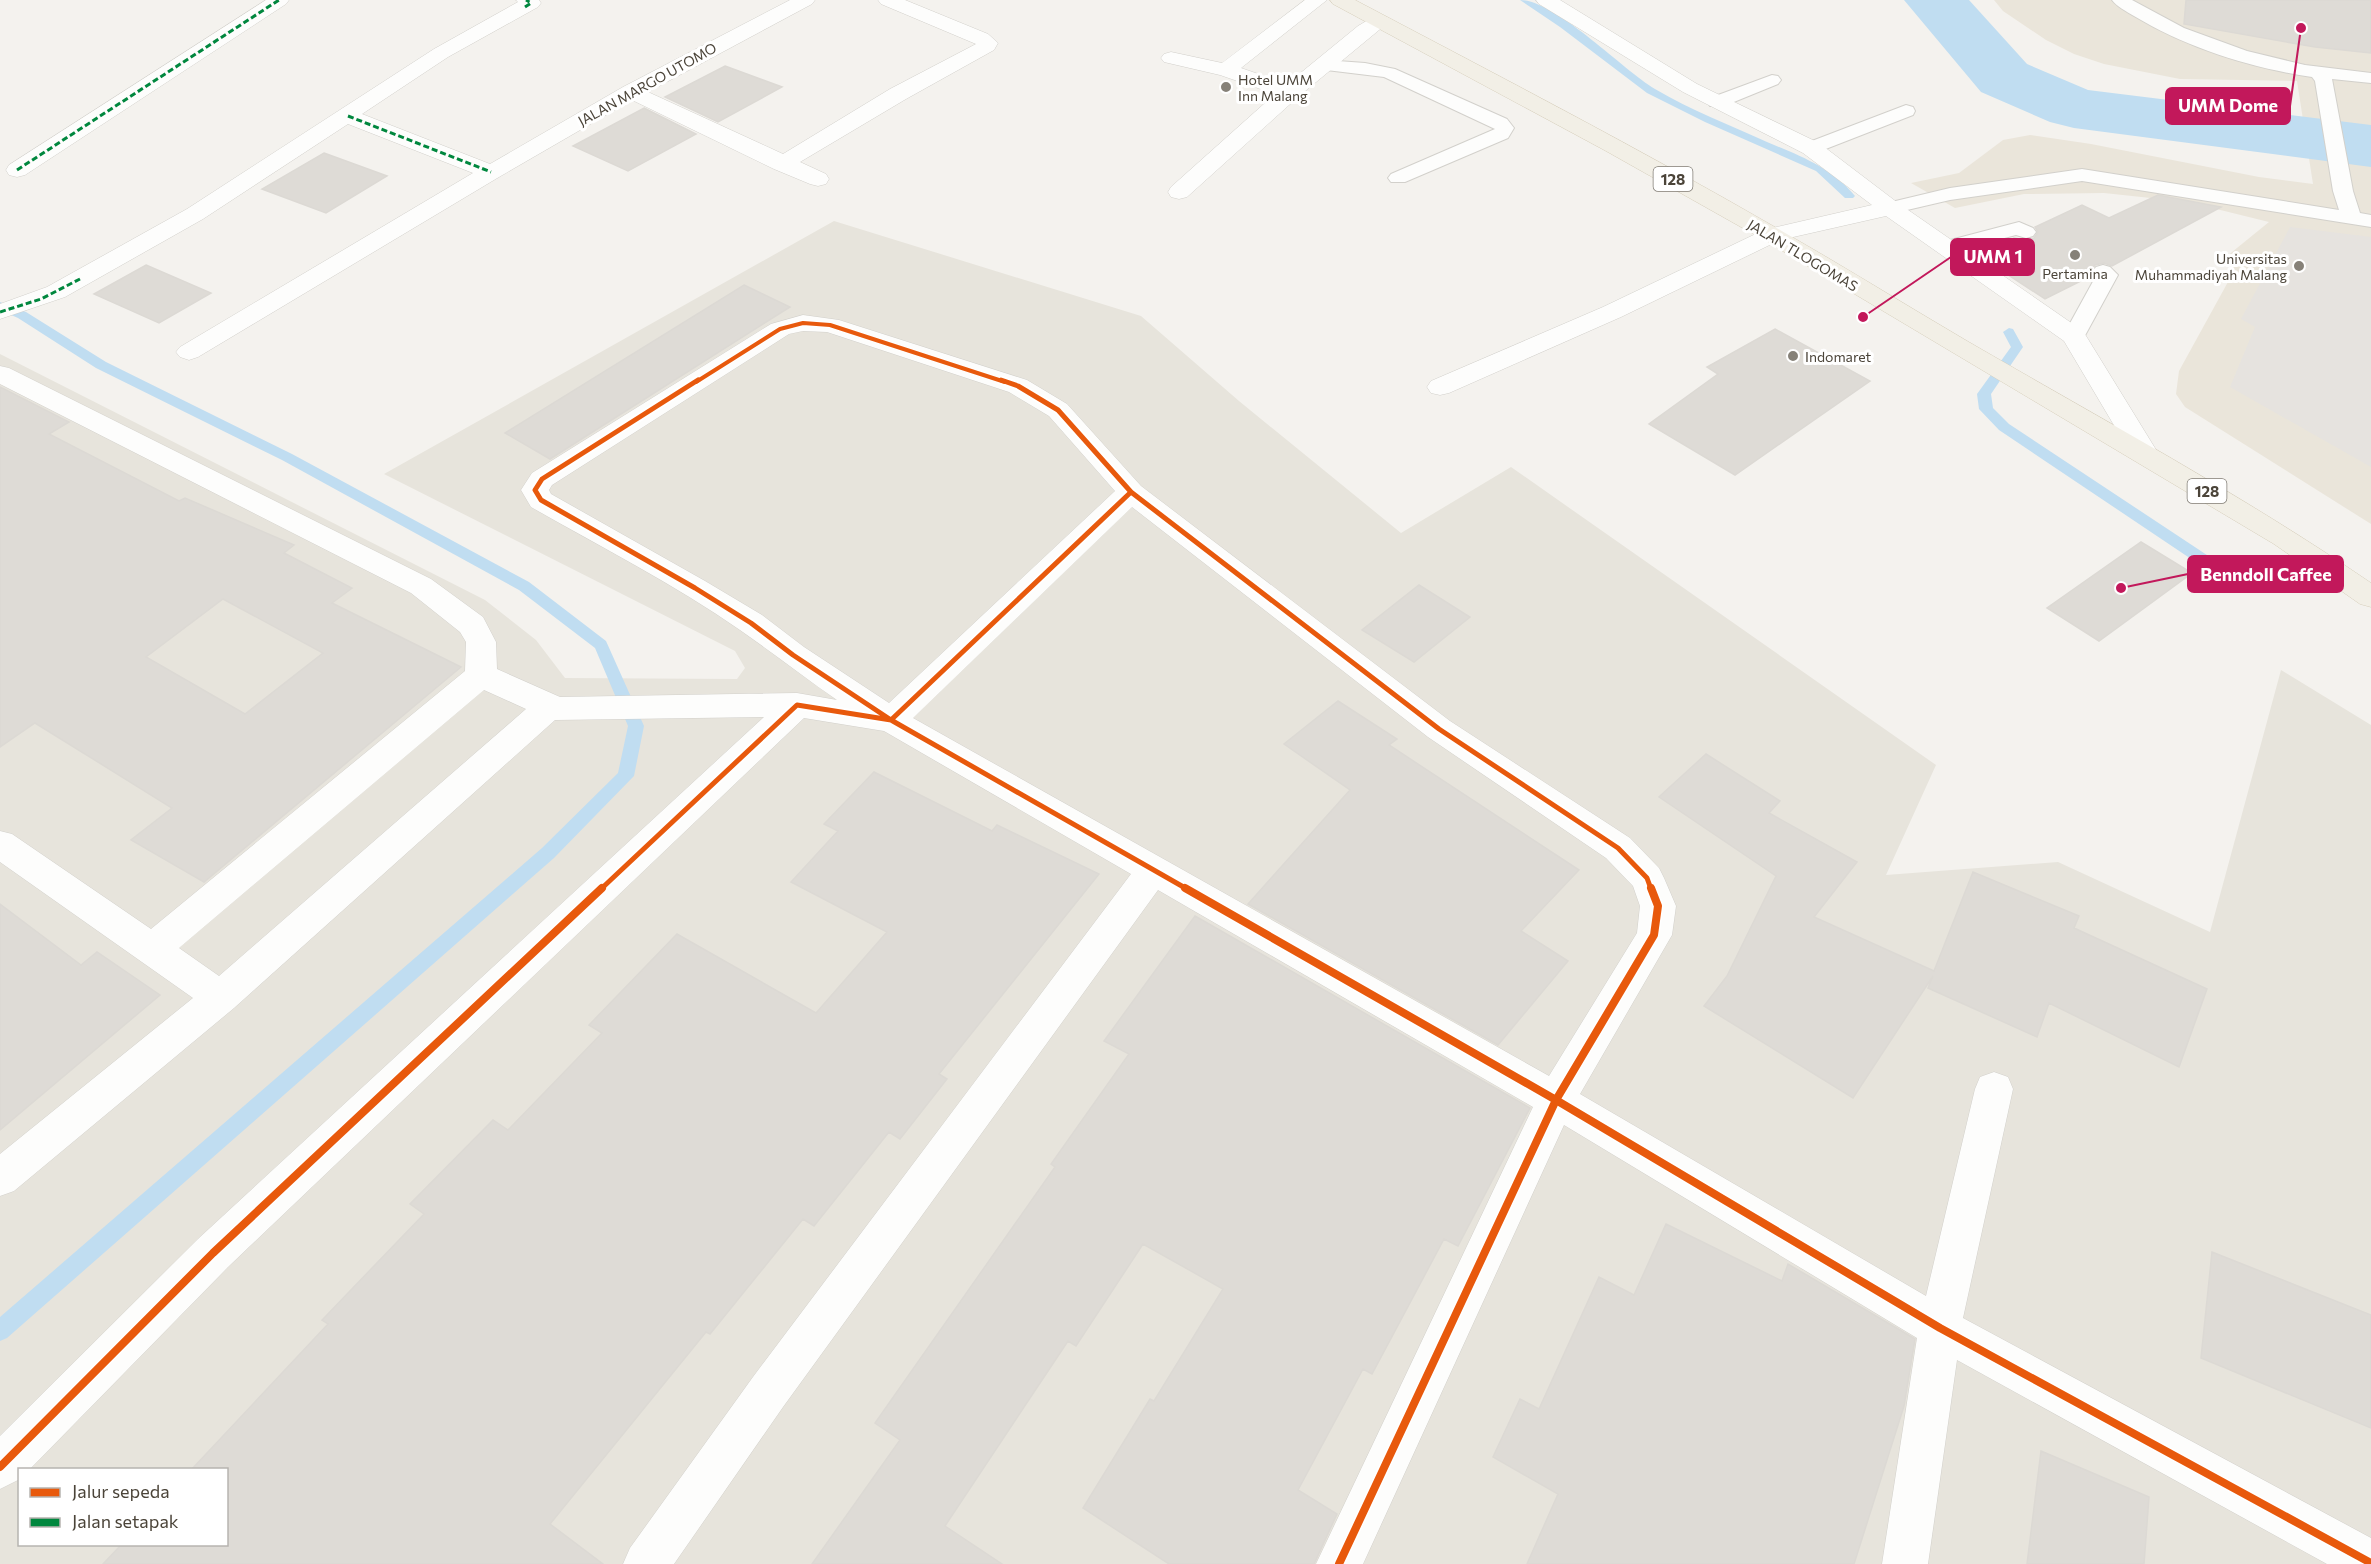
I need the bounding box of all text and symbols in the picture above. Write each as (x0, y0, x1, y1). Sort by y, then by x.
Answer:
street label: JALAN MARGO UTOMO (575, 39, 719, 129)
place label: Hotel UMM Inn Malang (1238, 71, 1313, 104)
marker: Hotel UMM Inn Malang (1219, 80, 1233, 94)
callout: UMM Dome (2166, 88, 2290, 124)
text: UMM Dome (2178, 94, 2278, 116)
road number: 128 (1654, 167, 1692, 191)
street label: JALAN TLOGOMAS (1745, 215, 1861, 295)
callout: UMM 1 (1951, 239, 2034, 275)
text: UMM 1 (1963, 245, 2023, 267)
marker: Pertamina (2068, 248, 2082, 262)
place label: Universitas Muhammadiyah Malang (2135, 250, 2287, 283)
marker: Universitas Muhammadiyah Malang (2292, 259, 2306, 273)
place label: Pertamina (2042, 265, 2108, 282)
place label: Indomaret (1805, 348, 1872, 365)
marker: Indomaret (1786, 349, 1800, 363)
road number: 128 (2188, 479, 2226, 503)
callout: Benndoll Caffee (2188, 556, 2343, 592)
text: Benndoll Caffee (2200, 563, 2332, 585)
legend (18, 1468, 228, 1546)
text: Jalur sepeda (72, 1480, 170, 1502)
text: Jalan setapak (72, 1510, 179, 1532)

